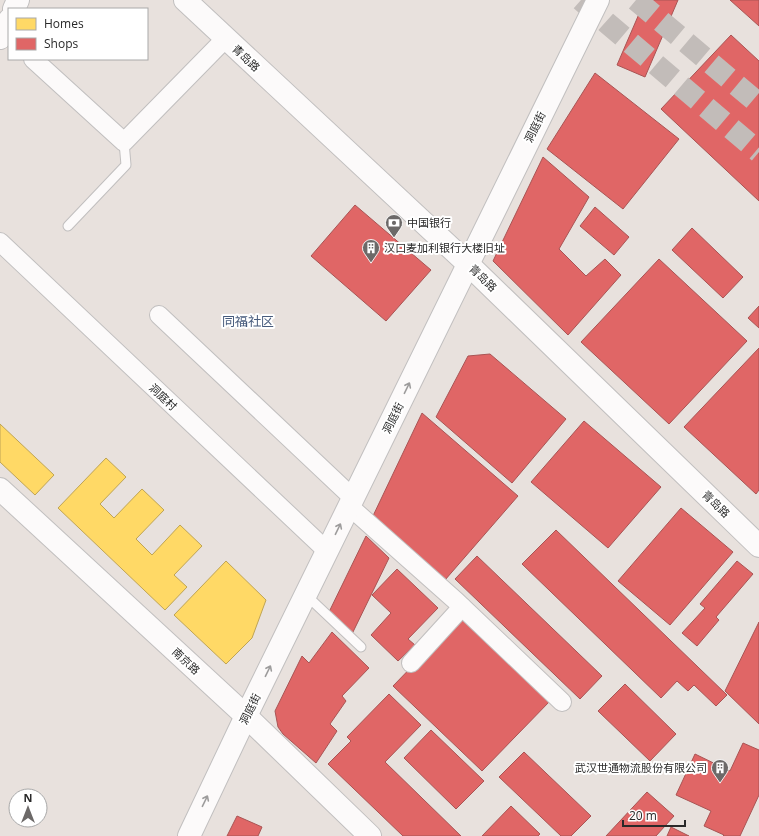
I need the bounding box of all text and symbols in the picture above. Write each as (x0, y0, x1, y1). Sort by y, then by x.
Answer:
legend (8, 8, 148, 60)
text: Homes (44, 15, 84, 32)
text: Shops (44, 35, 79, 52)
street label: 青岛路 (229, 41, 264, 74)
street label: 洞庭街 (521, 109, 549, 145)
bank icon: 中国银行 (384, 213, 404, 238)
place label: 中国银行 (407, 215, 451, 230)
building icon: 汉口麦加利银行大楼旧址 (361, 238, 381, 263)
place label: 汉口麦加利银行大楼旧址 (384, 240, 505, 255)
street label: 青岛路 (466, 261, 500, 294)
district label: 同福社区 (222, 312, 274, 330)
street label: 洞庭村 (146, 380, 181, 413)
one-way arrow (404, 382, 411, 394)
street label: 洞庭街 (379, 400, 407, 436)
street label: 青岛路 (699, 487, 733, 520)
one-way arrow (335, 524, 342, 536)
street label: 南京路 (169, 644, 204, 677)
one-way arrow (265, 665, 272, 677)
street label: 洞庭街 (236, 691, 264, 727)
building icon: 武汉世通物流股份有限公司 (710, 758, 730, 783)
place label: 武汉世通物流股份有限公司 (575, 760, 707, 775)
north arrow (8, 788, 48, 828)
text: N (24, 790, 32, 805)
one-way arrow (202, 795, 209, 807)
scale bar (623, 802, 685, 828)
text: 20 m (629, 807, 657, 824)

